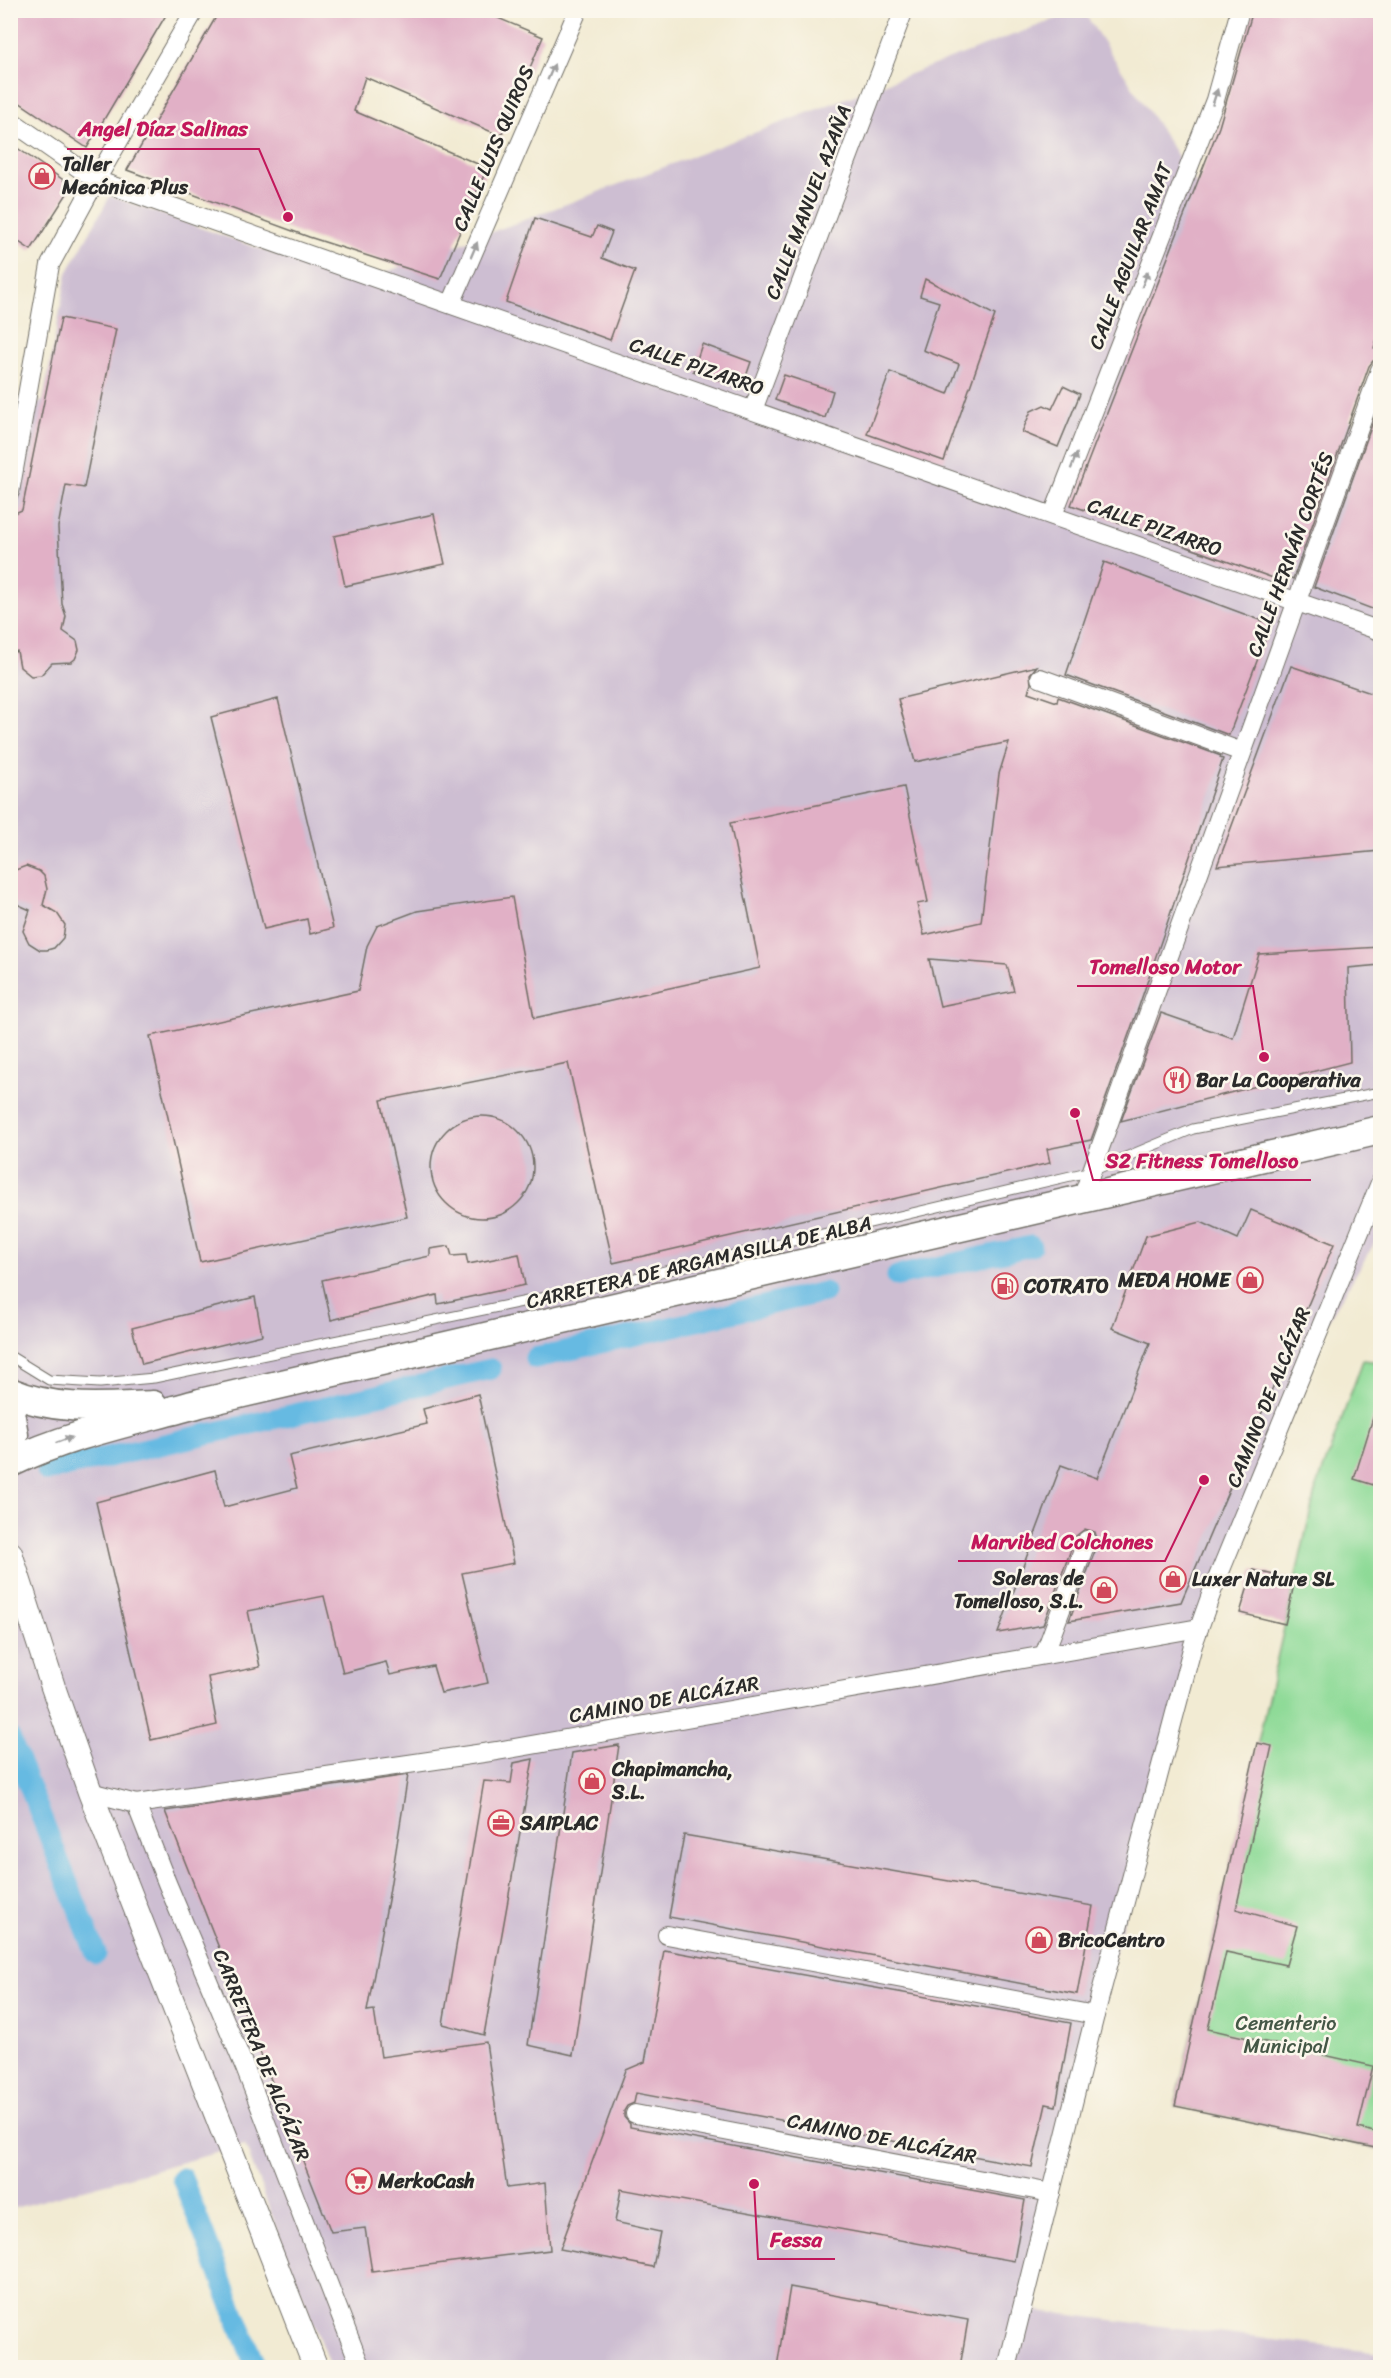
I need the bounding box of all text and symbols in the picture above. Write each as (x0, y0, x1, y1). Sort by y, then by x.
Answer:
street label: CALLE LUIS QUIROS (443, 59, 544, 237)
one-way arrow (547, 63, 556, 80)
one-way arrow (1211, 88, 1220, 106)
street label: CALLE MANUEL AZAÑA (755, 100, 862, 305)
callout: Angel Díaz Salinas (67, 110, 259, 149)
text: Angel Díaz Salinas (77, 110, 249, 148)
place label: Taller Mecánica Plus (61, 147, 189, 205)
street label: CALLE AGUILAR AMAT (1079, 156, 1183, 355)
shop icon: Taller Mecánica Plus (27, 161, 57, 191)
one-way arrow (469, 241, 479, 259)
one-way arrow (1141, 270, 1150, 288)
street label: CALLE PIZARRO (625, 327, 769, 406)
street label: CALLE HERNÁN CORTÉS (1237, 446, 1344, 662)
one-way arrow (1070, 452, 1079, 470)
street label: CALLE PIZARRO (1083, 488, 1227, 567)
callout: Tomelloso Motor (1077, 947, 1253, 986)
text: Tomelloso Motor (1089, 948, 1242, 986)
place label: Bar La Cooperativa (1196, 1063, 1362, 1098)
restaurant icon: Bar La Cooperativa (1162, 1065, 1192, 1095)
callout: S2 Fitness Tomelloso (1093, 1141, 1311, 1180)
text: S2 Fitness Tomelloso (1105, 1142, 1299, 1180)
street label: CARRETERA DE ARGAMASILLA DE ALBA (523, 1206, 875, 1319)
place label: MEDA HOME (1117, 1263, 1232, 1298)
shop icon: MEDA HOME (1235, 1265, 1265, 1295)
place label: COTRATO (1023, 1269, 1109, 1304)
fuel station icon: COTRATO (990, 1271, 1020, 1301)
street label: CAMINO DE ALCÁZAR (1216, 1301, 1321, 1493)
one-way arrow (55, 1435, 73, 1445)
callout: Marvibed Colchones (958, 1522, 1165, 1561)
text: Marvibed Colchones (970, 1523, 1153, 1561)
place label: Soleras de Tomelloso, S.L. (954, 1561, 1085, 1619)
place label: Luxer Nature SL (1192, 1562, 1335, 1597)
shop icon: Luxer Nature SL (1158, 1564, 1188, 1594)
shop icon: Soleras de Tomelloso, S.L. (1089, 1575, 1119, 1605)
street label: CAMINO DE ALCÁZAR (566, 1666, 762, 1733)
place label: Chapimancha, S.L. (611, 1752, 733, 1810)
shop icon: Chapimancha, S.L. (577, 1766, 607, 1796)
place label: SAIPLAC (519, 1806, 599, 1841)
office icon: SAIPLAC (486, 1808, 516, 1838)
place label: BricoCentro (1058, 1923, 1165, 1958)
shop icon: BricoCentro (1024, 1925, 1054, 1955)
street label: CARRETERA DE ALCÁZAR (203, 1944, 320, 2167)
park label: Cementerio Municipal (1236, 2006, 1336, 2064)
street label: CAMINO DE ALCÁZAR (784, 2103, 980, 2174)
place label: MerkoCash (377, 2164, 475, 2199)
supermarket icon: MerkoCash (344, 2166, 374, 2196)
callout: Fessa (758, 2220, 835, 2259)
text: Fessa (769, 2221, 824, 2259)

